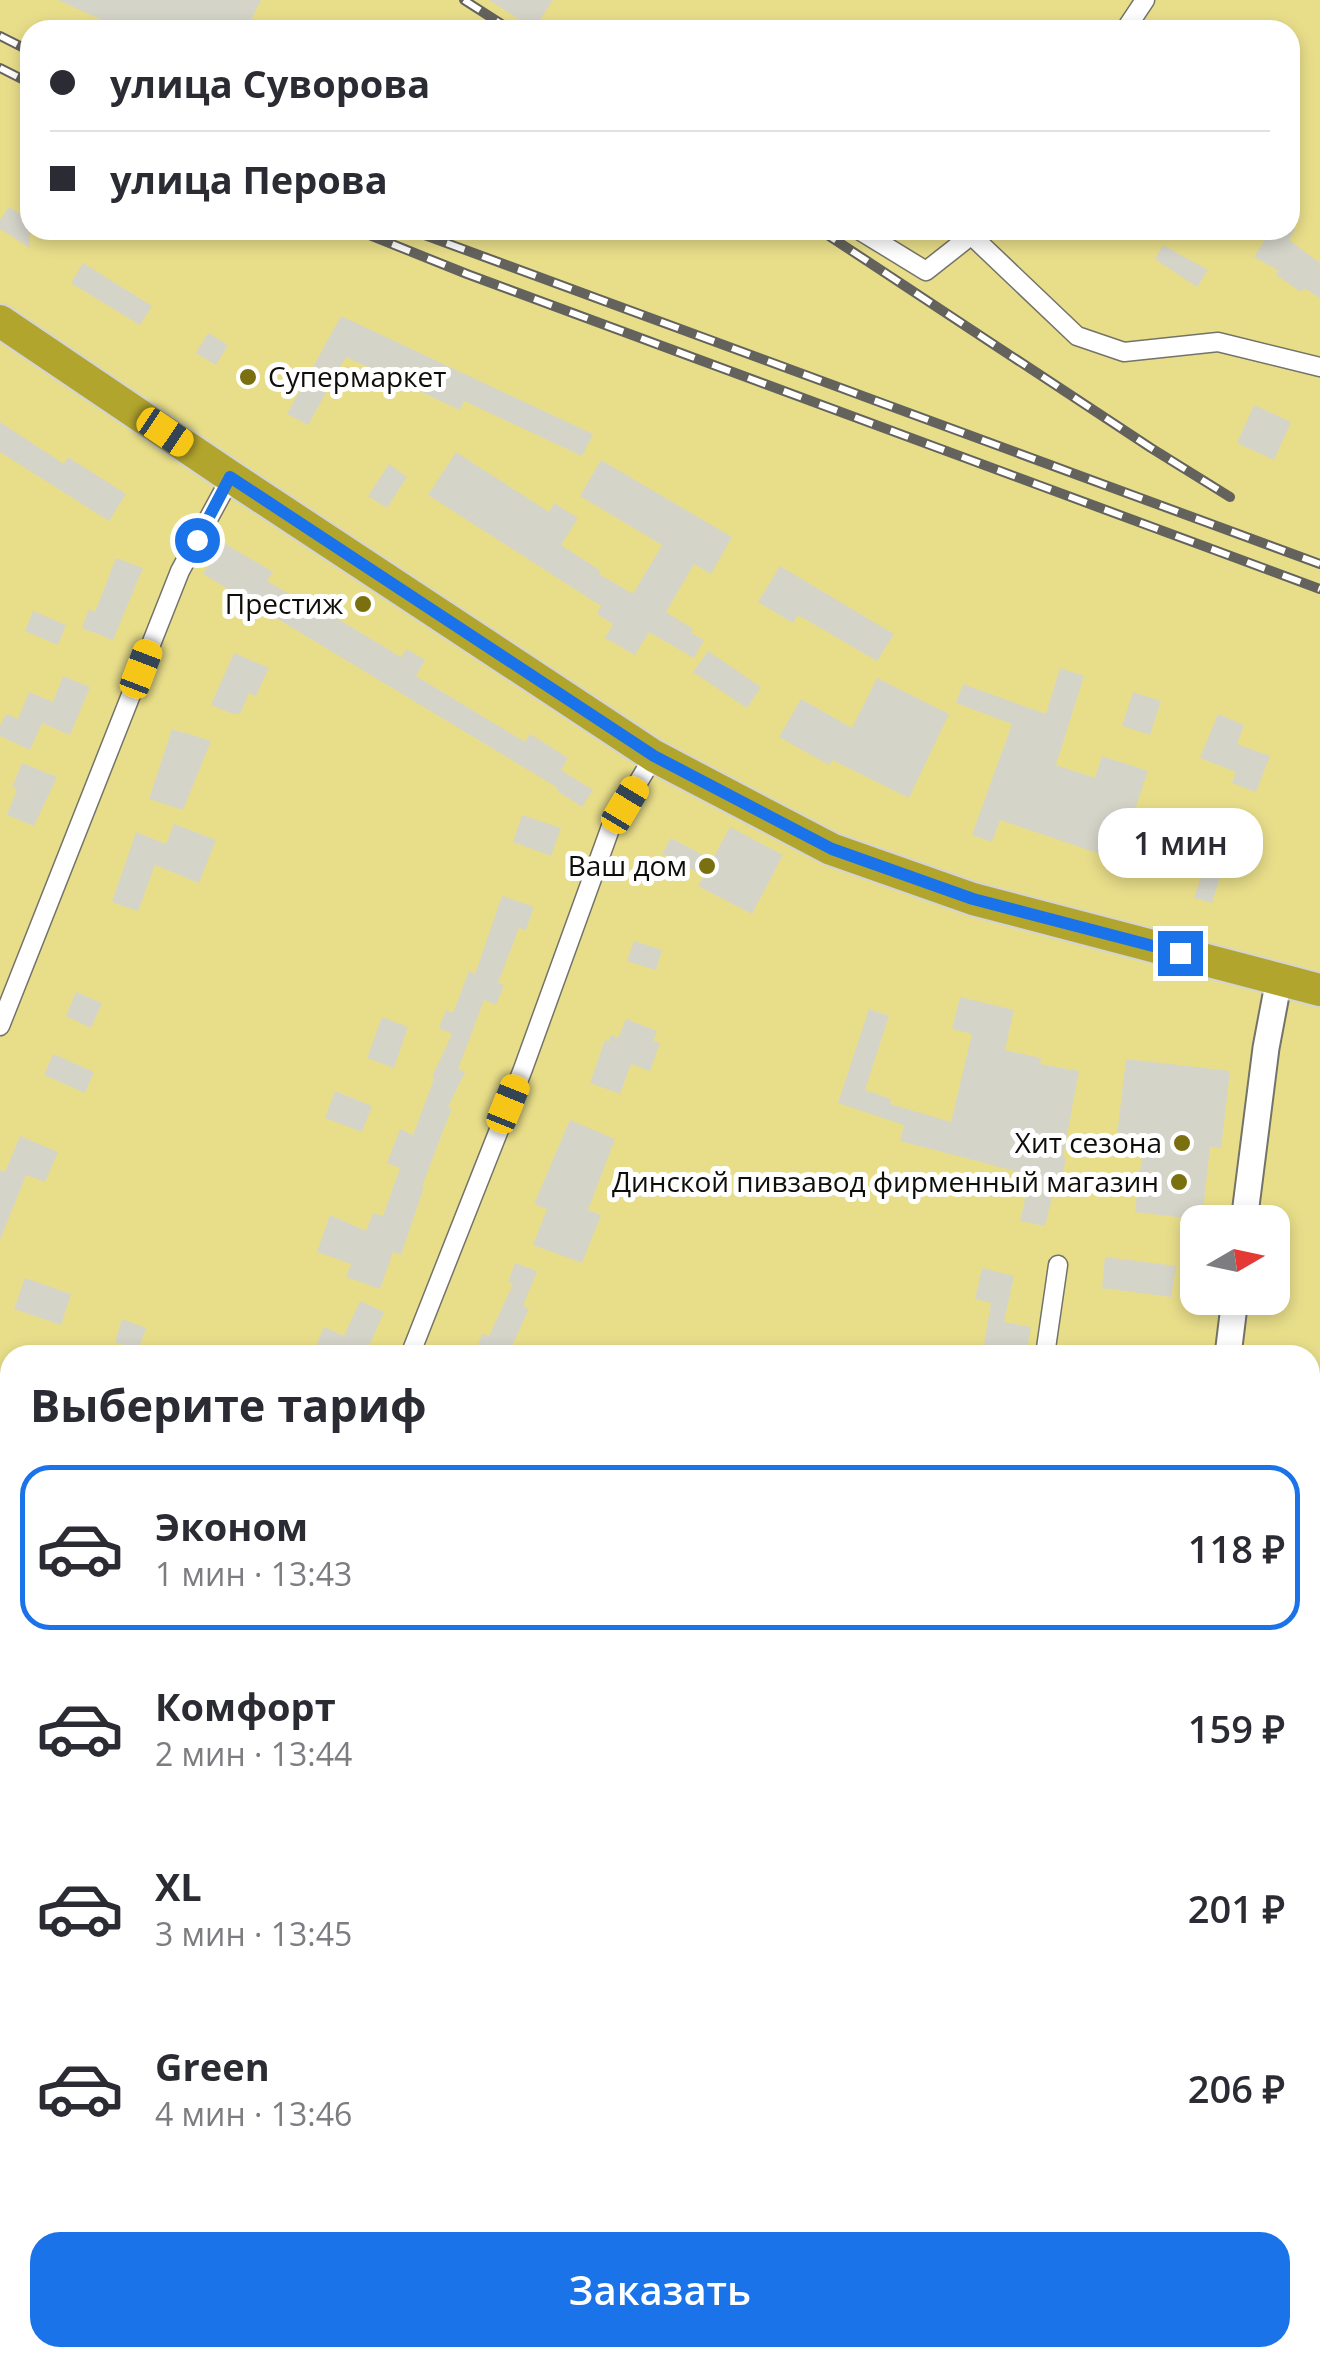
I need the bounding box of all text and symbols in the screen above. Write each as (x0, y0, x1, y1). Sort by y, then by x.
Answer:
text: улица Суворова (110, 57, 430, 109)
text: улица Перова (110, 153, 388, 205)
place label: Супермаркет (268, 357, 446, 395)
marker: Супермаркет (237, 366, 259, 388)
car (132, 403, 198, 461)
route start (175, 518, 220, 563)
place label: Престиж (225, 584, 343, 622)
marker: Престиж (352, 593, 374, 615)
car (116, 636, 166, 702)
car (597, 772, 653, 838)
callout: 1 мин (1098, 808, 1262, 878)
text: 1 мин (1133, 821, 1228, 864)
place label: Ваш дом (568, 846, 687, 884)
marker: Ваш дом (696, 855, 718, 877)
route end (1158, 931, 1203, 976)
car (483, 1071, 533, 1137)
place label: Хит сезона (1015, 1123, 1162, 1161)
marker: Хит сезона (1171, 1132, 1193, 1154)
place label: Динской пивзавод фирменный магазин (612, 1162, 1159, 1200)
marker: Динской пивзавод фирменный магазин (1168, 1171, 1190, 1193)
north arrow (1180, 1205, 1290, 1315)
map controls (1180, 1205, 1290, 1315)
text: Выберите тариф (30, 1374, 427, 1435)
text: Эконом (155, 1500, 308, 1552)
icon: car (35, 1503, 125, 1593)
text: 118 ₽ (1188, 1522, 1285, 1574)
text: 1 мин · 13:43 (155, 1552, 352, 1595)
text: Комфорт (155, 1680, 336, 1732)
icon: car (35, 1683, 125, 1773)
text: 159 ₽ (1188, 1702, 1285, 1754)
text: 2 мин · 13:44 (155, 1732, 352, 1775)
text: XL (155, 1860, 202, 1912)
icon: car (35, 1863, 125, 1953)
text: 201 ₽ (1188, 1882, 1285, 1934)
text: 3 мин · 13:45 (155, 1912, 352, 1955)
text: Green (155, 2040, 270, 2092)
icon: car (35, 2043, 125, 2133)
text: 206 ₽ (1188, 2062, 1285, 2114)
text: 4 мин · 13:46 (155, 2092, 352, 2135)
button: Заказать (30, 2232, 1290, 2347)

